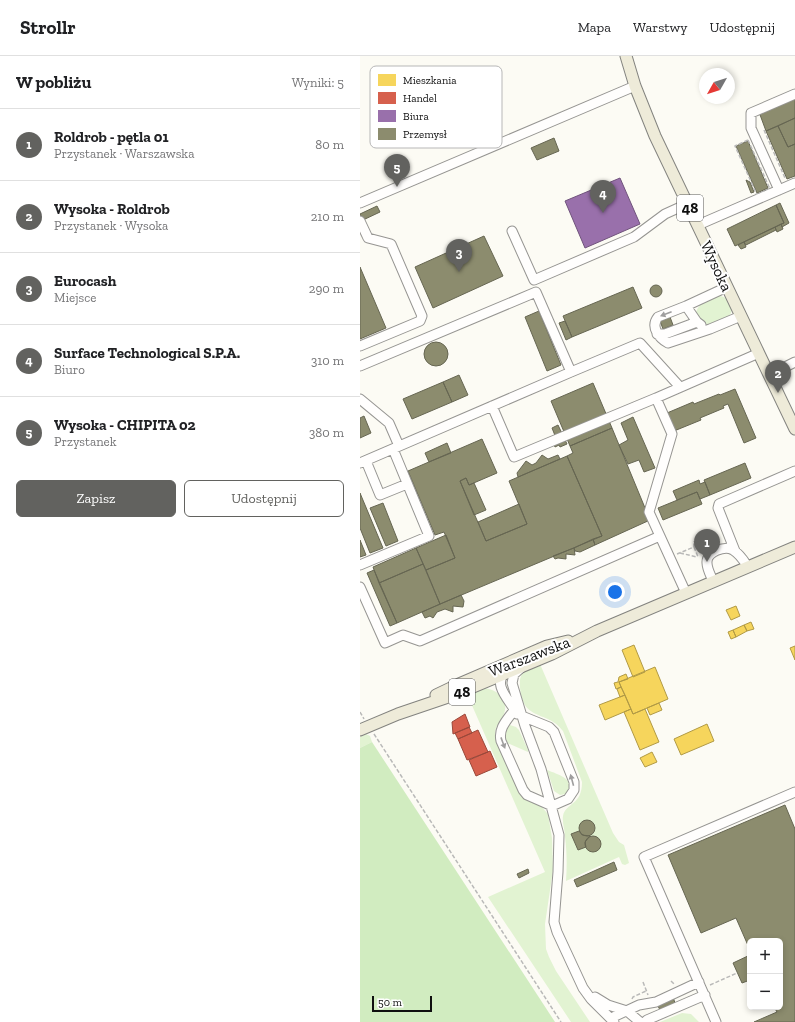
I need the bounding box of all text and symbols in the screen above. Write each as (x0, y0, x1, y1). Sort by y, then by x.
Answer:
text: Strollr (20, 16, 76, 39)
text: Mapa (578, 19, 611, 36)
text: Warstwy (633, 19, 687, 36)
text: Udostępnij (709, 19, 775, 36)
legend (370, 66, 502, 148)
north arrow (699, 68, 735, 104)
text: W pobliżu (16, 72, 91, 92)
text: Mieszkania (403, 74, 457, 87)
text: Wyniki: 5 (292, 75, 344, 90)
text: Handel (403, 92, 437, 105)
text: Biura (403, 110, 430, 123)
text: Roldrob - pętla 01 (54, 128, 168, 146)
text: Przemysł (403, 128, 447, 141)
text: 1 (26, 137, 32, 152)
text: 80 m (315, 137, 344, 152)
text: Przystanek · Warszawska (54, 146, 194, 161)
pin: 5 (384, 154, 410, 187)
pin: 4 (590, 180, 616, 213)
road number: 48 (677, 195, 703, 221)
text: Wysoka - Roldrob (54, 200, 170, 218)
text: 2 (26, 209, 32, 224)
text: 210 m (311, 209, 344, 224)
text: Przystanek · Wysoka (54, 218, 168, 233)
street label: Wysoka (697, 238, 737, 295)
pin: 3 (446, 239, 472, 272)
text: Eurocash (54, 272, 116, 290)
text: 3 (26, 281, 32, 296)
text: 290 m (309, 281, 344, 296)
text: Miejsce (54, 290, 96, 305)
one-way arrow (659, 311, 671, 317)
text: Surface Technological S.P.A. (54, 344, 240, 362)
text: 4 (25, 353, 33, 368)
text: 310 m (311, 353, 344, 368)
pin: 2 (765, 360, 791, 393)
text: Biuro (54, 362, 85, 377)
text: Wysoka - CHIPITA 02 (54, 416, 196, 434)
text: 5 (26, 425, 32, 440)
text: 380 m (309, 425, 344, 440)
text: Przystanek (54, 434, 116, 449)
button: Zapisz (16, 480, 176, 517)
button: Udostępnij (184, 480, 344, 517)
pin: 1 (694, 529, 720, 562)
your location (605, 582, 625, 602)
street label: Warszawska (486, 632, 573, 681)
road number: 48 (449, 679, 475, 705)
one-way arrow (500, 738, 506, 750)
one-way arrow (569, 774, 575, 786)
map controls (747, 938, 783, 1010)
button: + (747, 938, 783, 974)
button: − (747, 974, 783, 1010)
scale bar (372, 994, 432, 1013)
text: 50 m (378, 996, 402, 1009)

